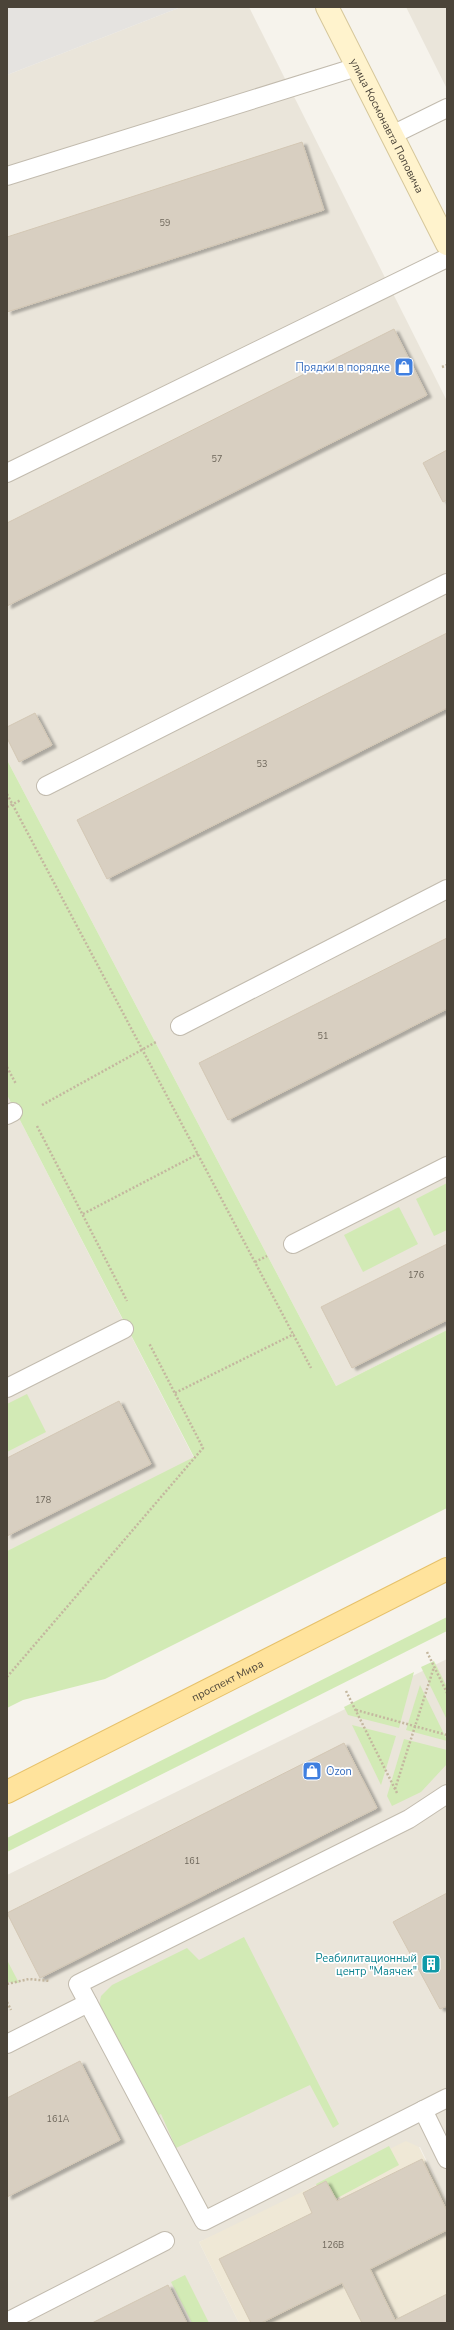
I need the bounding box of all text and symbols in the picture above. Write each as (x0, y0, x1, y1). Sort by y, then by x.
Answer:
street label: улица Космонавта Поповича (347, 56, 428, 196)
house number: 59 (160, 217, 170, 229)
shop icon: Прядки в порядке (393, 356, 415, 378)
place label: Прядки в порядке (295, 360, 390, 375)
house number: 57 (212, 453, 222, 465)
house number: 53 (257, 758, 267, 770)
house number: 51 (318, 1030, 328, 1042)
house number: 176 (408, 1269, 424, 1281)
house number: 178 (35, 1494, 51, 1506)
street label: проспект Мира (189, 1656, 266, 1705)
shop icon: Ozon (301, 1760, 323, 1782)
place label: Ozon (326, 1764, 352, 1779)
house number: 161 (184, 1855, 200, 1867)
place label: Реабилитационный центр "Маячек" (316, 1951, 417, 1979)
building icon: Реабилитационный центр "Маячек" (420, 1953, 442, 1975)
house number: 161А (47, 2113, 70, 2125)
house number: 126В (322, 2239, 344, 2251)

